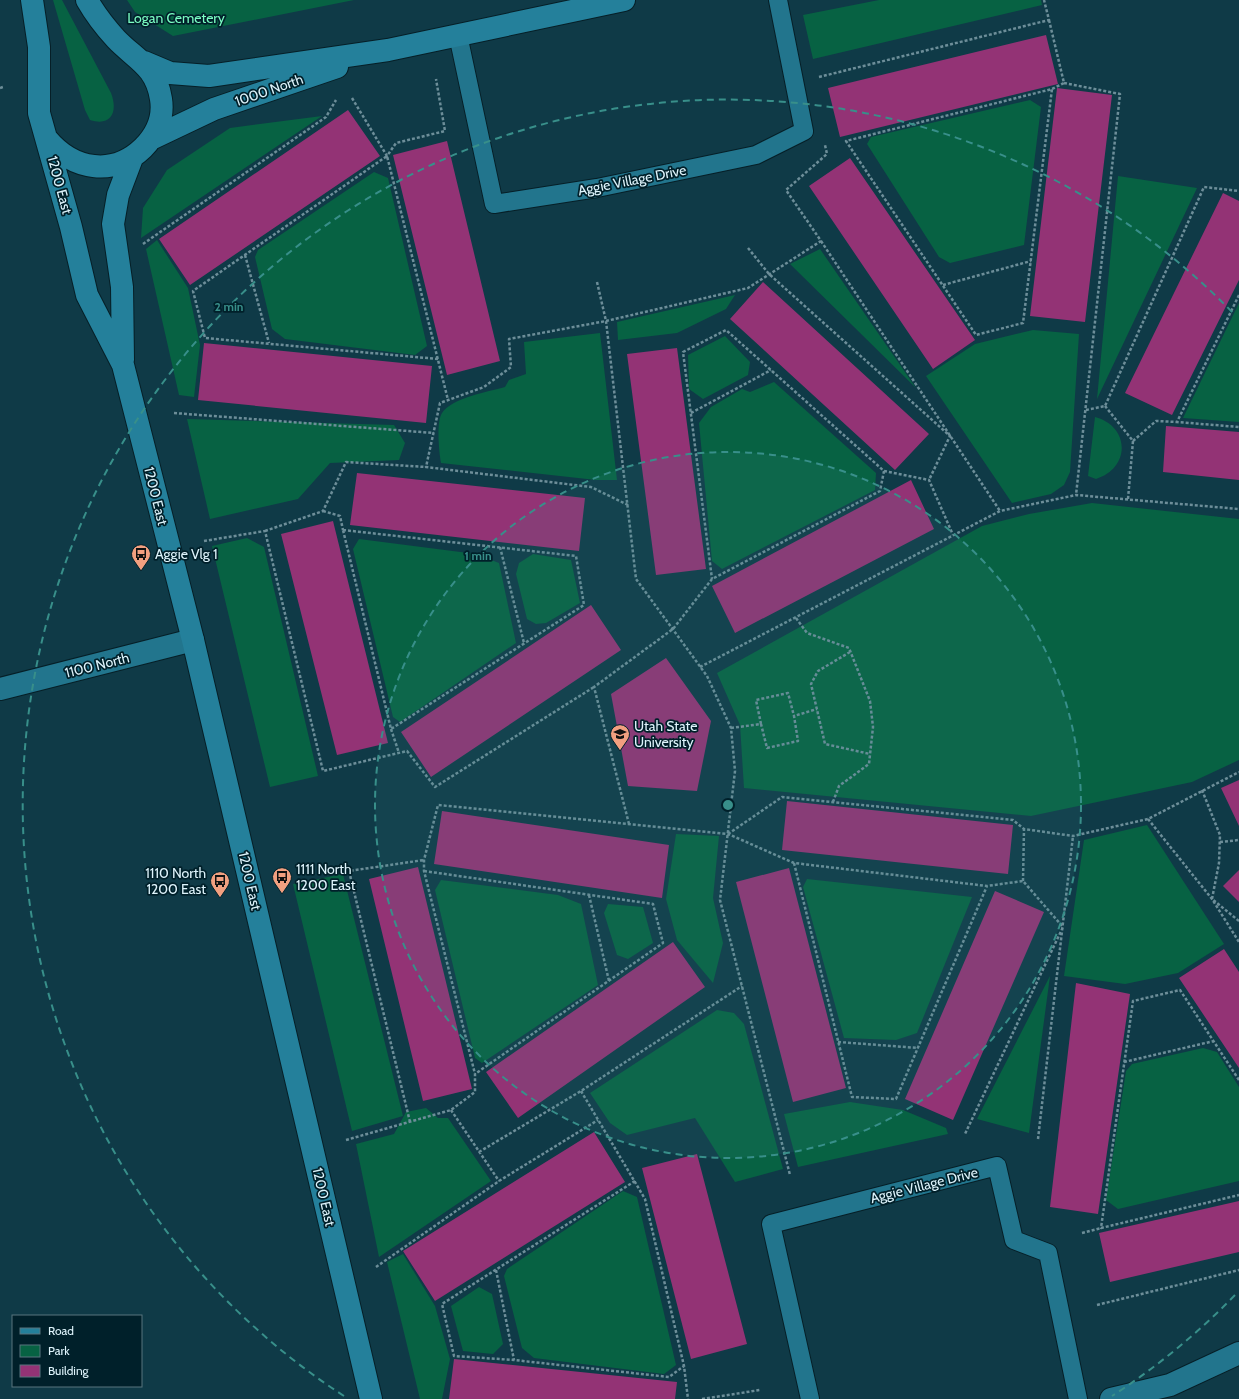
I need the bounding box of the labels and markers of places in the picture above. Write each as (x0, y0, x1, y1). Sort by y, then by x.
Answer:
bus stop icon: Aggie Vlg 1 (130, 543, 152, 571)
place label: Aggie Vlg 1 (155, 545, 218, 563)
place label: Utah State University (634, 717, 697, 751)
school or university icon: Utah State University (609, 723, 631, 751)
centre of rings (721, 798, 735, 812)
place label: 1111 North 1200 East (296, 860, 356, 894)
place label: 1110 North 1200 East (145, 864, 206, 898)
bus stop icon: 1111 North 1200 East (271, 866, 293, 894)
bus stop icon: 1110 North 1200 East (209, 870, 231, 898)

